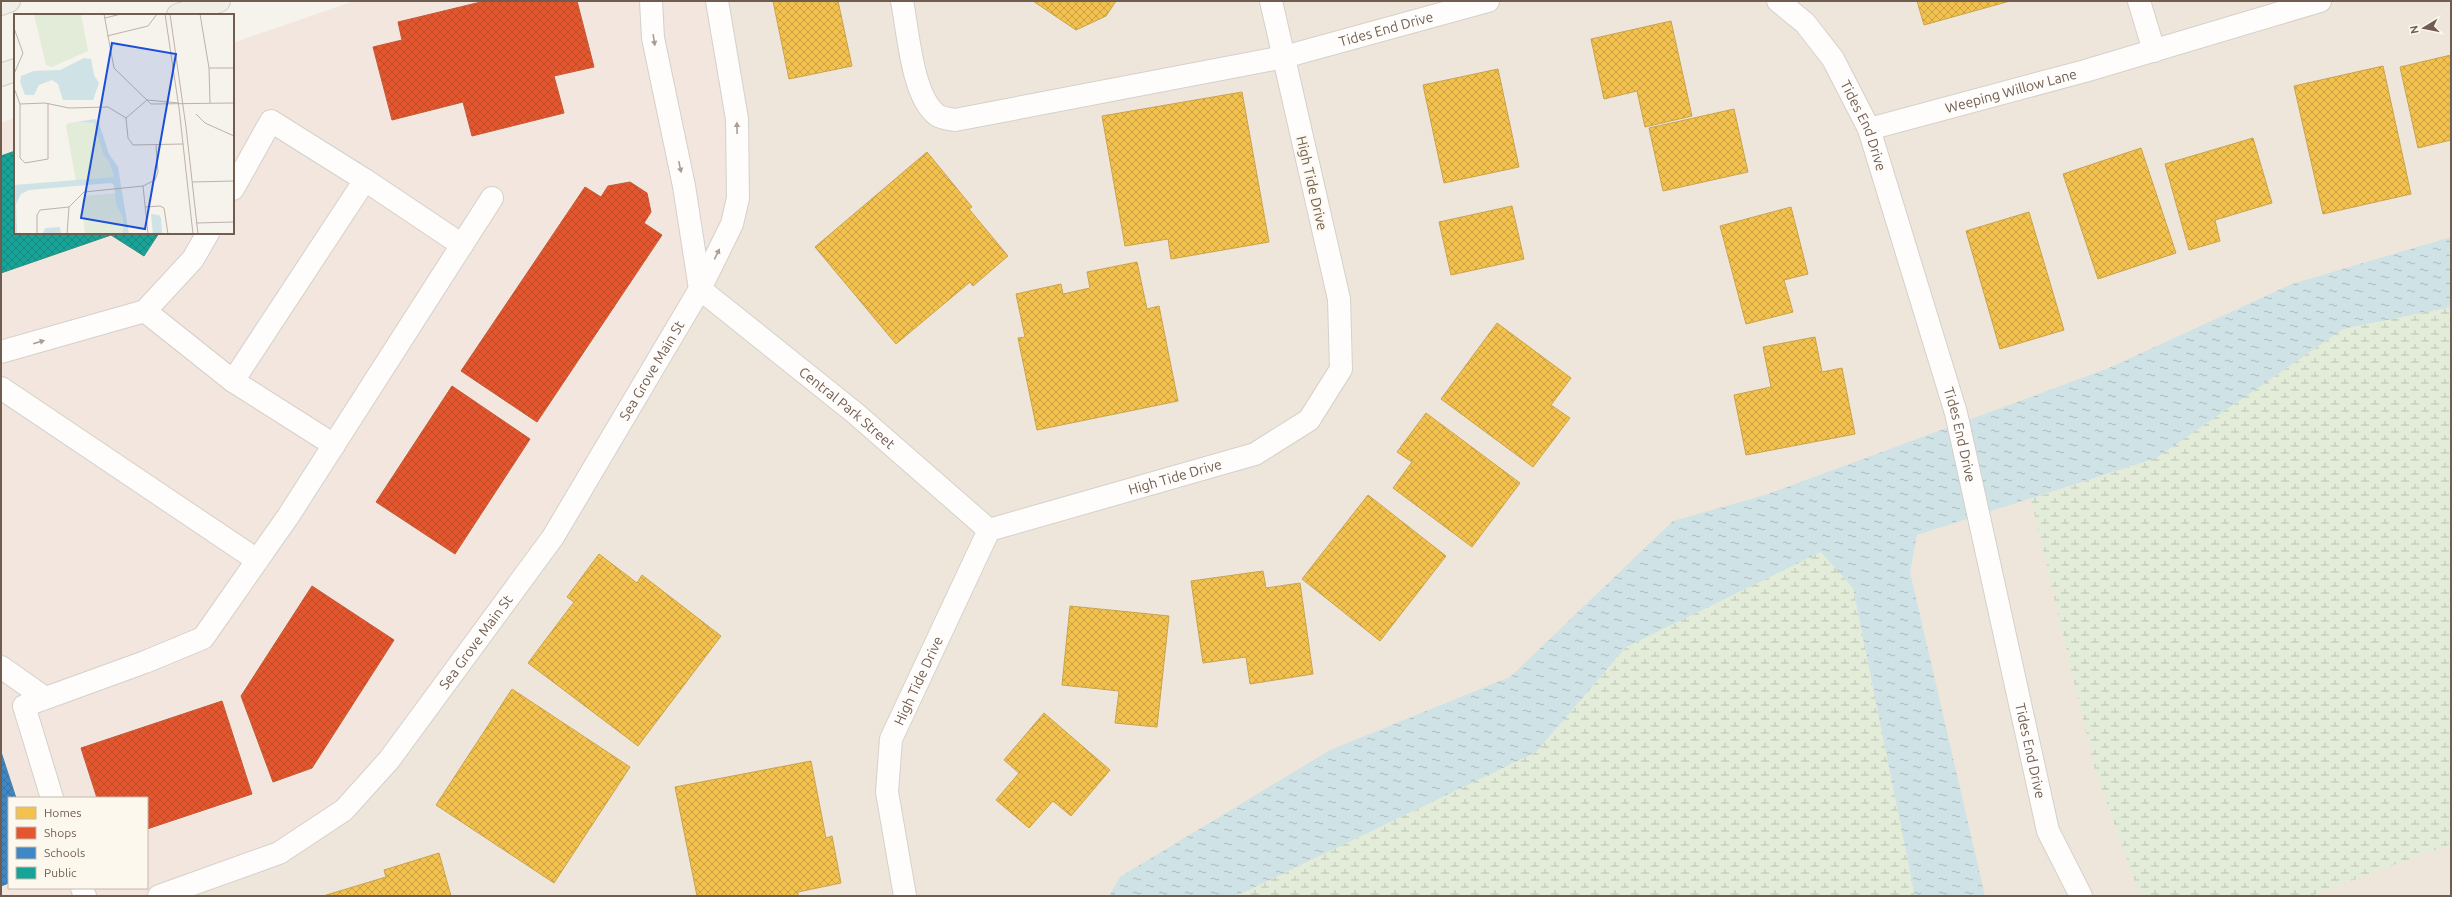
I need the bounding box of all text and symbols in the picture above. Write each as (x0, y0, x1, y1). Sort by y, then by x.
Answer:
street label: Tides End Drive (1337, 8, 1435, 50)
north arrow (2404, 8, 2444, 48)
inset map (14, 14, 234, 234)
text: N (2408, 25, 2421, 35)
one-way arrow (651, 34, 657, 46)
street label: Weeping Willow Lane (1943, 66, 2078, 116)
street label: Tides End Drive (1837, 78, 1889, 173)
one-way arrow (734, 121, 740, 134)
street label: High Tide Drive (1293, 134, 1331, 232)
one-way arrow (678, 161, 684, 173)
one-way arrow (714, 248, 720, 260)
street label: Sea Grove Main St (616, 317, 688, 423)
one-way arrow (33, 339, 45, 345)
street label: Central Park Street (796, 364, 898, 452)
street label: Tides End Drive (1941, 385, 1979, 483)
street label: High Tide Drive (1127, 456, 1223, 498)
street label: Sea Grove Main St (436, 592, 516, 692)
street label: High Tide Drive (891, 634, 946, 728)
street label: Tides End Drive (2012, 702, 2049, 800)
legend (8, 797, 148, 889)
text: Homes (44, 806, 82, 819)
text: Shops (44, 826, 76, 839)
text: Schools (44, 846, 85, 859)
text: Public (44, 866, 77, 879)

